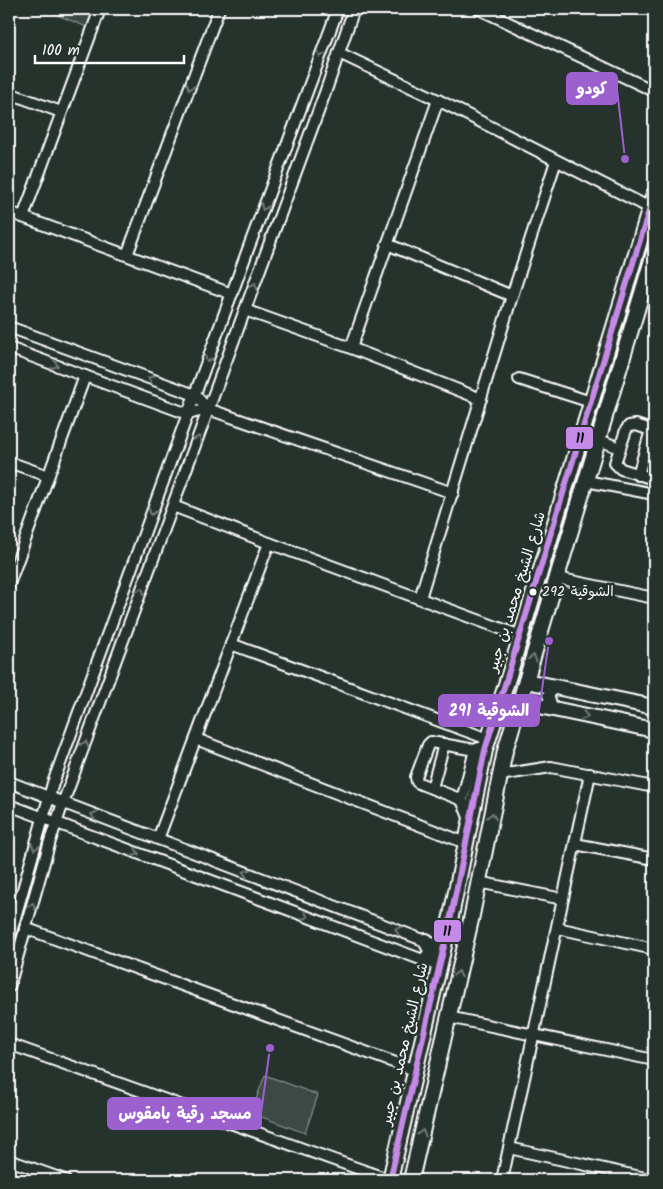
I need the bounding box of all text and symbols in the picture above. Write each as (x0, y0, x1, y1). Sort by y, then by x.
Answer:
scale bar (35, 32, 184, 64)
text: 100 m (42, 39, 80, 63)
one-way arrow (317, 50, 327, 58)
callout: كودو (567, 73, 617, 104)
text: كودو (576, 77, 607, 102)
one-way arrow (185, 82, 196, 91)
one-way arrow (260, 202, 270, 210)
one-way arrow (248, 283, 258, 291)
one-way arrow (204, 354, 214, 363)
one-way arrow (50, 359, 58, 369)
one-way arrow (148, 375, 156, 385)
line badge: 11 (565, 426, 594, 450)
text: 11 (576, 428, 585, 450)
one-way arrow (192, 435, 202, 444)
one-way arrow (148, 507, 158, 516)
street label: شارع الشيخ محمد بن جبير (481, 509, 553, 677)
place label: الشوقية 292 (542, 581, 614, 603)
marker: الشوقية 292 (528, 587, 538, 597)
one-way arrow (135, 588, 145, 596)
one-way arrow (527, 655, 537, 663)
callout: الشوقية 291 (439, 695, 539, 726)
text: الشوقية 291 (449, 699, 529, 724)
one-way arrow (580, 710, 589, 721)
one-way arrow (79, 740, 89, 749)
one-way arrow (90, 811, 99, 821)
one-way arrow (486, 811, 497, 820)
one-way arrow (31, 842, 41, 850)
one-way arrow (132, 847, 140, 857)
one-way arrow (242, 868, 251, 879)
one-way arrow (26, 903, 36, 911)
one-way arrow (300, 910, 309, 920)
line badge: 11 (433, 919, 462, 943)
text: 11 (443, 921, 452, 943)
one-way arrow (394, 926, 403, 936)
street label: شارع الشيخ محمد بن جبير (374, 960, 435, 1130)
one-way arrow (452, 970, 463, 979)
callout: مسجد رقية بامقوس (108, 1098, 261, 1129)
text: مسجد رقية بامقوس (119, 1102, 251, 1127)
one-way arrow (416, 1128, 427, 1137)

